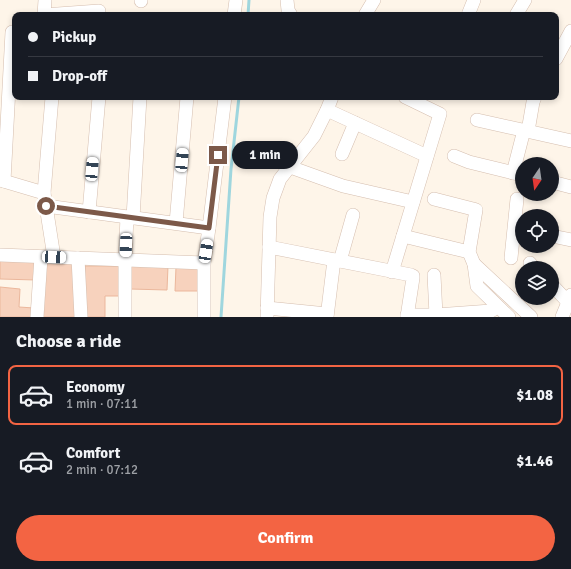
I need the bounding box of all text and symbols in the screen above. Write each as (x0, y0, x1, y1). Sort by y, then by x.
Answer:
text: Pickup (52, 28, 96, 46)
text: Drop-off (52, 67, 107, 85)
callout: 1 min (232, 141, 298, 169)
route end (209, 146, 227, 164)
text: 1 min (249, 147, 281, 163)
car (175, 148, 189, 172)
car (85, 157, 99, 181)
north arrow (515, 157, 559, 201)
map controls (515, 157, 559, 305)
route start (37, 197, 55, 215)
button: locate (515, 209, 559, 253)
car (120, 233, 132, 257)
car (198, 238, 214, 264)
car (42, 250, 66, 264)
button: layers (515, 261, 559, 305)
text: Choose a ride (16, 330, 121, 352)
icon: car (18, 377, 54, 413)
text: Economy (66, 378, 125, 396)
text: $1.08 (516, 386, 553, 404)
text: 1 min · 07:11 (66, 396, 138, 412)
icon: car (18, 443, 54, 479)
text: Comfort (66, 444, 120, 462)
text: $1.46 (516, 452, 553, 470)
text: 2 min · 07:12 (66, 462, 138, 478)
button: Confirm (16, 515, 555, 561)

